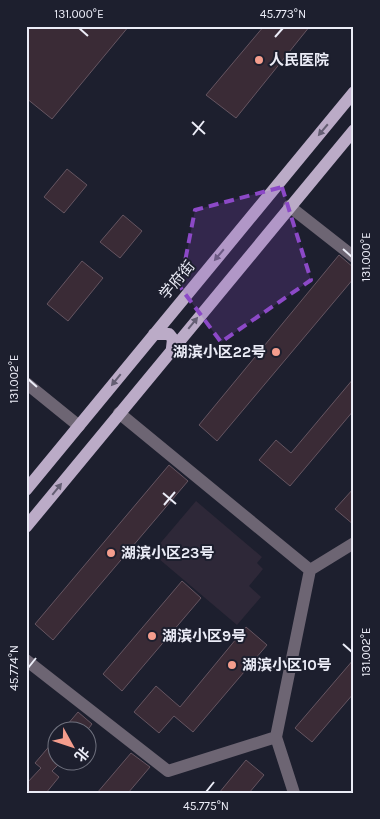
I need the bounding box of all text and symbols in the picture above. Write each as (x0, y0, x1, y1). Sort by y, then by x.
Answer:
text: 131.000°E (54, 7, 104, 21)
text: 45.773°N (260, 7, 306, 21)
place label: 人民医院 (269, 51, 329, 69)
marker: 人民医院 (253, 54, 265, 66)
one-way arrow (317, 123, 328, 136)
text: 131.000°E (359, 232, 373, 282)
one-way arrow (214, 248, 225, 261)
street label: 学府街 (156, 257, 198, 303)
one-way arrow (188, 317, 199, 330)
place label: 湖滨小区22号 (173, 343, 266, 361)
marker: 湖滨小区22号 (270, 346, 282, 358)
text: 131.002°E (7, 354, 21, 404)
one-way arrow (110, 374, 121, 387)
one-way arrow (52, 483, 63, 496)
place label: 湖滨小区23号 (121, 544, 214, 562)
marker: 湖滨小区23号 (105, 547, 117, 559)
place label: 湖滨小区9号 (162, 627, 246, 645)
text: 131.002°E (359, 627, 373, 677)
marker: 湖滨小区9号 (146, 630, 158, 642)
text: 45.774°N (7, 645, 21, 691)
place label: 湖滨小区10号 (242, 656, 332, 674)
marker: 湖滨小区10号 (226, 659, 238, 671)
north arrow (48, 722, 98, 772)
text: 北 (71, 743, 93, 765)
text: 45.775°N (183, 799, 229, 813)

